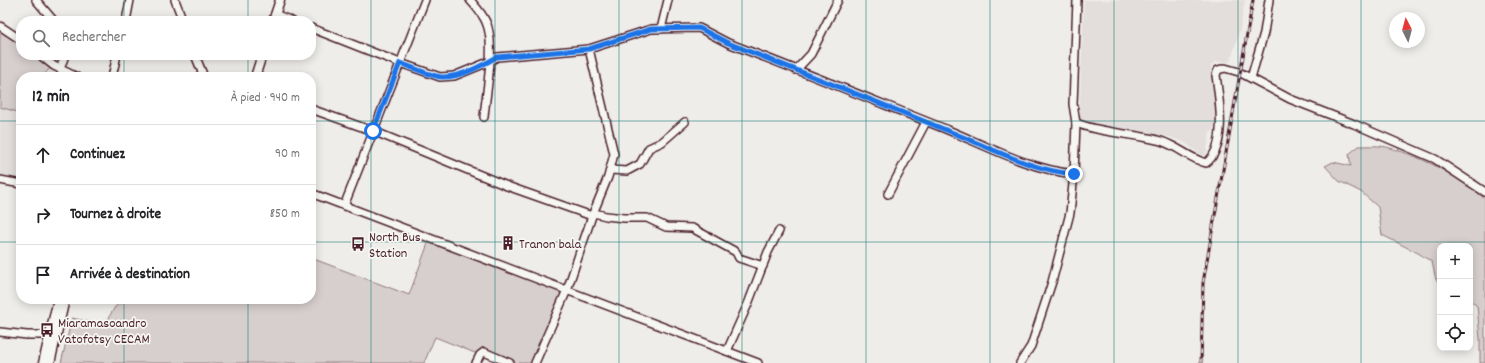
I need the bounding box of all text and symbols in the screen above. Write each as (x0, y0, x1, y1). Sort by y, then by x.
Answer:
north arrow (1389, 12, 1425, 48)
search box (16, 16, 316, 60)
icon: search (30, 27, 52, 49)
text: Rechercher (62, 27, 126, 49)
text: 12 min (32, 86, 70, 110)
text: À pied · 940 m (231, 89, 300, 108)
route start (364, 122, 382, 140)
icon: ahead (32, 144, 54, 166)
text: Continuez (70, 144, 125, 166)
text: 90 m (275, 145, 300, 164)
route end (1065, 165, 1083, 183)
icon: right (32, 204, 54, 226)
text: Tournez à droite (70, 204, 161, 226)
text: 850 m (270, 205, 300, 224)
place label: North Bus Station (369, 228, 421, 264)
building icon: Tranon bala (500, 235, 516, 251)
place label: Tranon bala (519, 235, 582, 255)
bus stop icon: North Bus Station (350, 236, 366, 252)
map controls (1437, 243, 1473, 351)
button: + (1437, 243, 1473, 279)
icon: arrive (32, 264, 54, 286)
text: Arrivée à destination (70, 264, 190, 286)
button: − (1437, 279, 1473, 315)
place label: Miaramasoandro Vatofotsy CECAM (58, 314, 150, 350)
button: locate (1437, 315, 1473, 351)
bus stop icon: Miaramasoandro Vatofotsy CECAM (39, 322, 55, 338)

